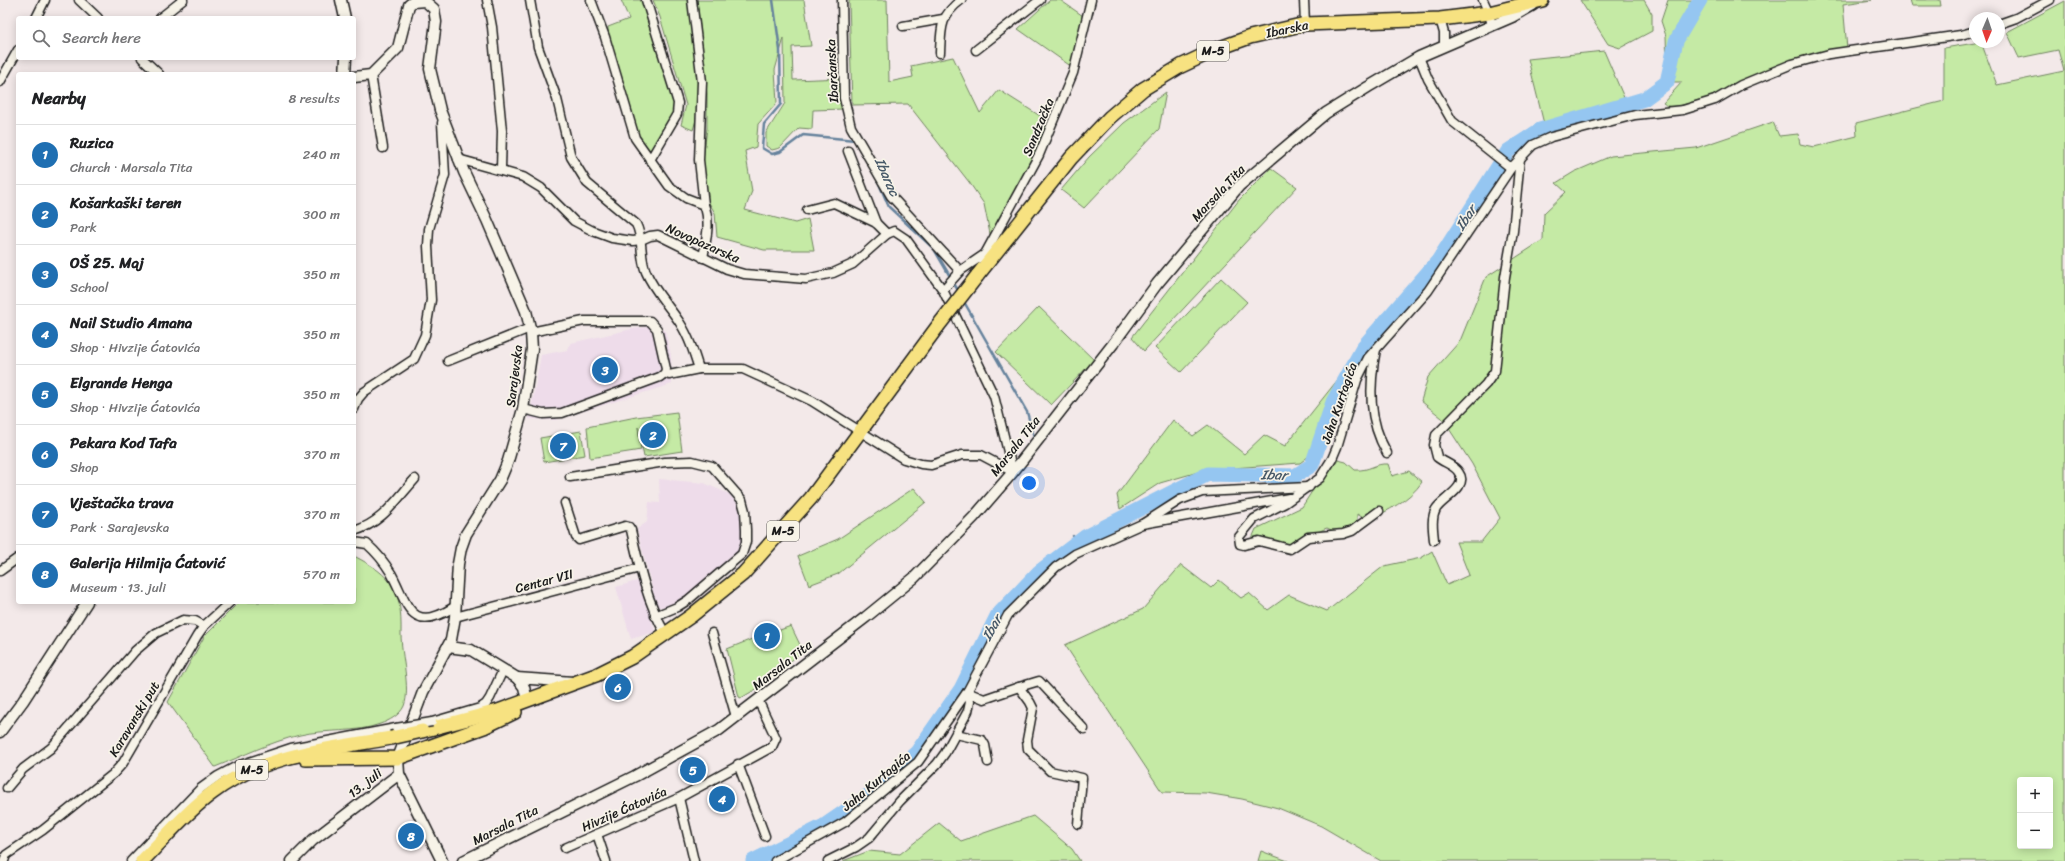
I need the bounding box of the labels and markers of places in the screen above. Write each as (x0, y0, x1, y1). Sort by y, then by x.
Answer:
pin: 3 (592, 355, 618, 385)
pin: 2 (640, 420, 666, 450)
pin: 7 (550, 431, 576, 461)
pin: 1 (754, 621, 780, 651)
pin: 6 (605, 672, 631, 702)
pin: 5 (680, 755, 706, 785)
pin: 4 (709, 784, 735, 814)
pin: 8 (398, 821, 424, 851)

